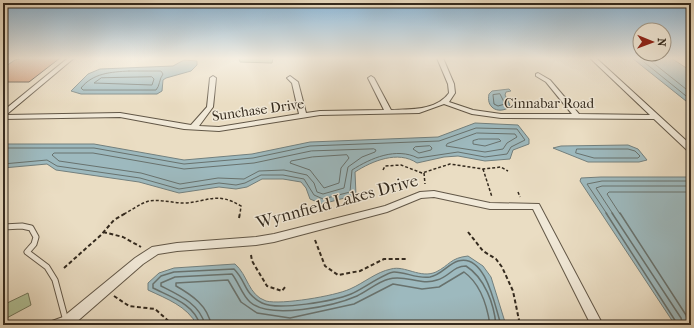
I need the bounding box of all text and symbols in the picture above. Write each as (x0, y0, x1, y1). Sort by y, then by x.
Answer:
north arrow (632, 22, 672, 62)
text: N (655, 38, 668, 47)
street label: Sunchase Drive (211, 95, 305, 125)
street label: Cinnabar Road (504, 95, 594, 112)
street label: Wynnfield Lakes Drive (253, 170, 421, 233)

